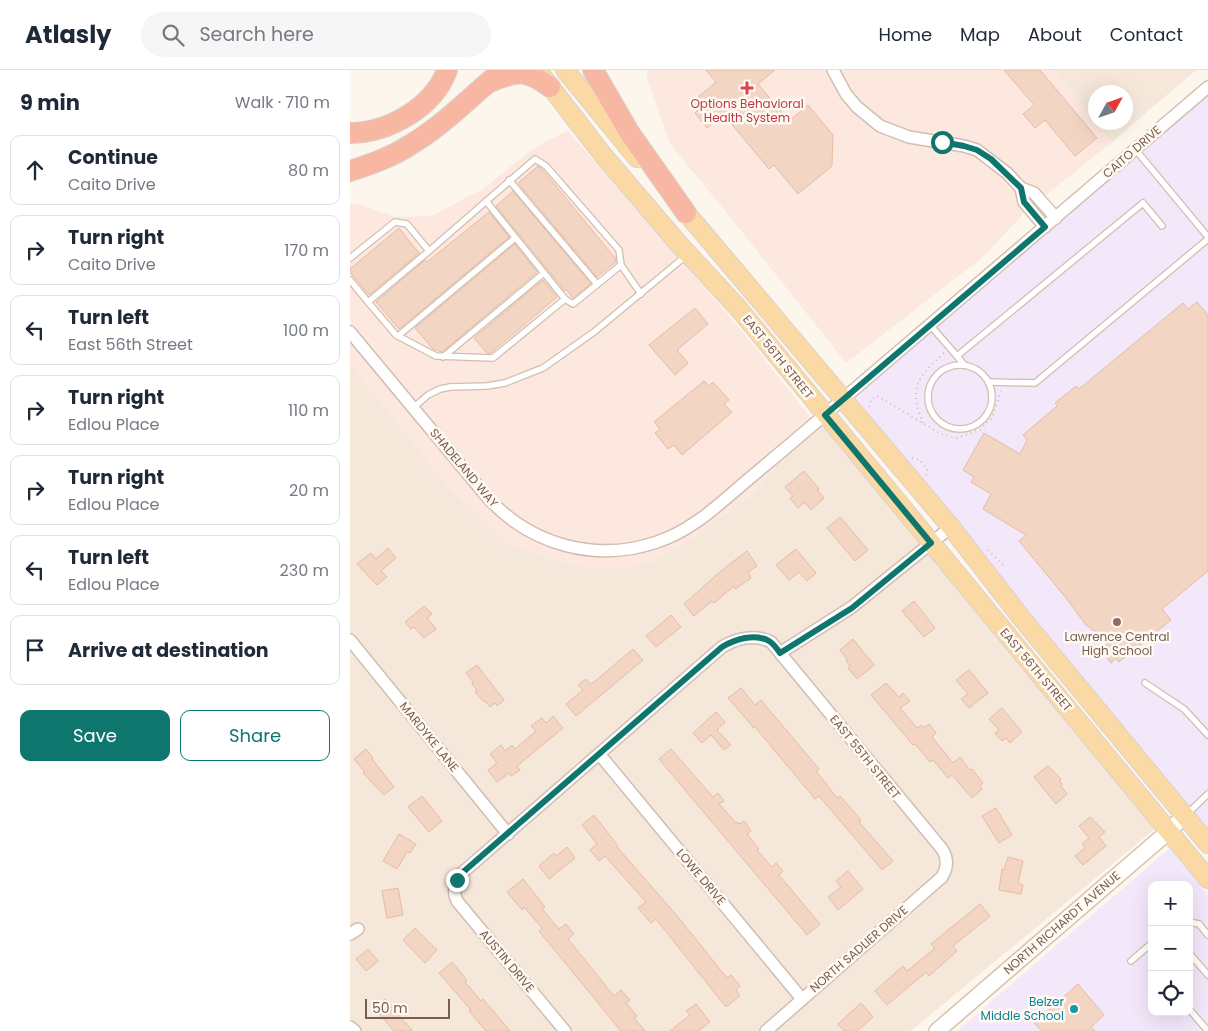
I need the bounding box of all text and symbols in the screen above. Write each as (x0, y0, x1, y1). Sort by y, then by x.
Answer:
search box (141, 12, 491, 57)
text: Atlasly (25, 18, 111, 51)
icon: search (159, 21, 187, 49)
text: Search here (199, 21, 314, 48)
text: Home (878, 22, 932, 47)
text: Map (960, 22, 1000, 47)
text: About (1028, 22, 1082, 47)
text: Contact (1110, 22, 1183, 47)
marker: Options Behavioral Health System (740, 81, 754, 95)
north arrow (1088, 85, 1133, 130)
text: 9 min (20, 88, 80, 117)
text: Walk · 710 m (235, 91, 330, 114)
place label: Options Behavioral Health System (690, 95, 804, 126)
street label: CAITO DRIVE (1099, 121, 1165, 182)
route start (931, 131, 954, 154)
text: Continue (68, 144, 158, 171)
icon: ahead (21, 156, 49, 184)
text: 80 m (288, 159, 329, 182)
text: Caito Drive (68, 173, 156, 196)
text: Turn right (68, 224, 164, 251)
icon: right (21, 236, 49, 264)
text: 170 m (284, 239, 329, 262)
text: Caito Drive (68, 253, 156, 276)
text: Turn left (68, 304, 149, 331)
street label: EAST 56TH STREET (739, 311, 818, 403)
icon: left (21, 316, 49, 344)
text: 100 m (283, 319, 329, 342)
text: East 56th Street (68, 333, 193, 356)
text: Turn right (68, 384, 164, 411)
icon: right (21, 396, 49, 424)
text: 110 m (288, 399, 329, 422)
text: Edlou Place (68, 413, 159, 436)
street label: SHADELAND WAY (426, 425, 502, 511)
text: Turn right (68, 464, 164, 491)
icon: right (21, 476, 49, 504)
text: 20 m (289, 479, 329, 502)
text: Edlou Place (68, 493, 159, 516)
text: Turn left (68, 544, 149, 571)
icon: left (21, 556, 49, 584)
text: 230 m (280, 559, 329, 582)
text: Edlou Place (68, 573, 159, 596)
marker: Lawrence Central High School (1111, 616, 1123, 628)
street label: EAST 56TH STREET (997, 624, 1077, 715)
place label: Lawrence Central High School (1065, 628, 1170, 659)
icon: arrive (21, 636, 49, 664)
text: Arrive at destination (68, 637, 269, 664)
street label: MARDYKE LANE (396, 698, 463, 775)
button: Save (20, 710, 170, 761)
button: Share (180, 710, 330, 761)
street label: EAST 55TH STREET (826, 711, 905, 803)
street label: LOWE DRIVE (673, 845, 730, 908)
street label: NORTH RICHARDT AVENUE (1000, 867, 1124, 978)
route end (446, 869, 469, 892)
map controls (1148, 881, 1193, 1016)
button: + (1148, 881, 1193, 926)
street label: NORTH SADLIER DRIVE (806, 901, 911, 996)
street label: AUSTIN DRIVE (476, 926, 539, 996)
button: − (1148, 926, 1193, 971)
button: locate (1148, 971, 1193, 1016)
place label: Belzer Middle School (981, 993, 1065, 1024)
scale bar (365, 996, 450, 1019)
text: 50 m (372, 998, 408, 1018)
marker: Belzer Middle School (1068, 1003, 1080, 1015)

